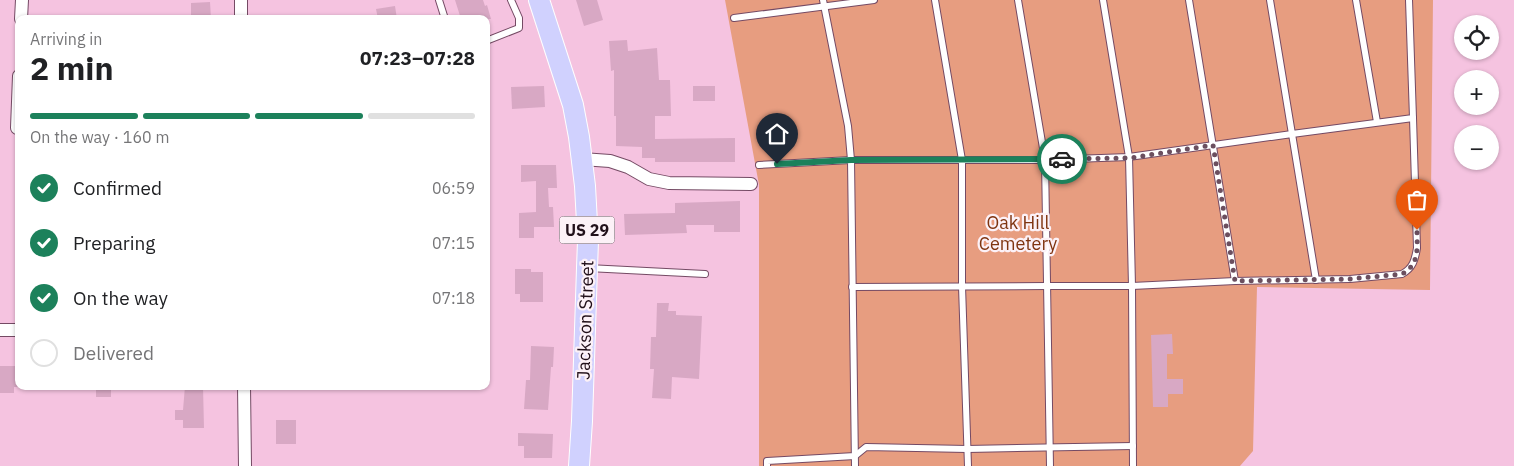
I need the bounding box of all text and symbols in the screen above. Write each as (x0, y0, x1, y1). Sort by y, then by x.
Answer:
map controls (1454, 15, 1499, 170)
button: locate (1454, 15, 1499, 60)
text: Arriving in (30, 29, 102, 49)
text: 07:23–07:28 (360, 46, 475, 70)
text: 2 min (30, 47, 114, 89)
button: + (1454, 70, 1499, 115)
pin (756, 113, 798, 164)
icon: home (763, 120, 791, 148)
button: − (1454, 125, 1499, 170)
text: On the way · 160 m (30, 127, 169, 147)
courier (1037, 134, 1087, 184)
icon: car (1048, 145, 1076, 173)
icon: check (30, 174, 58, 202)
text: Confirmed (73, 176, 162, 200)
text: 06:59 (432, 178, 475, 198)
pin (1396, 179, 1438, 230)
icon: bag (1403, 186, 1431, 214)
park label: Oak Hill Cemetery (979, 211, 1057, 255)
road number: US 29 (560, 216, 614, 244)
icon: check (30, 229, 58, 257)
text: Preparing (73, 231, 155, 255)
text: 07:15 (432, 233, 475, 253)
street label: Jackson Street (571, 260, 599, 380)
icon: check (30, 284, 58, 312)
text: On the way (73, 286, 168, 310)
text: 07:18 (432, 288, 475, 308)
text: Delivered (73, 341, 154, 365)

